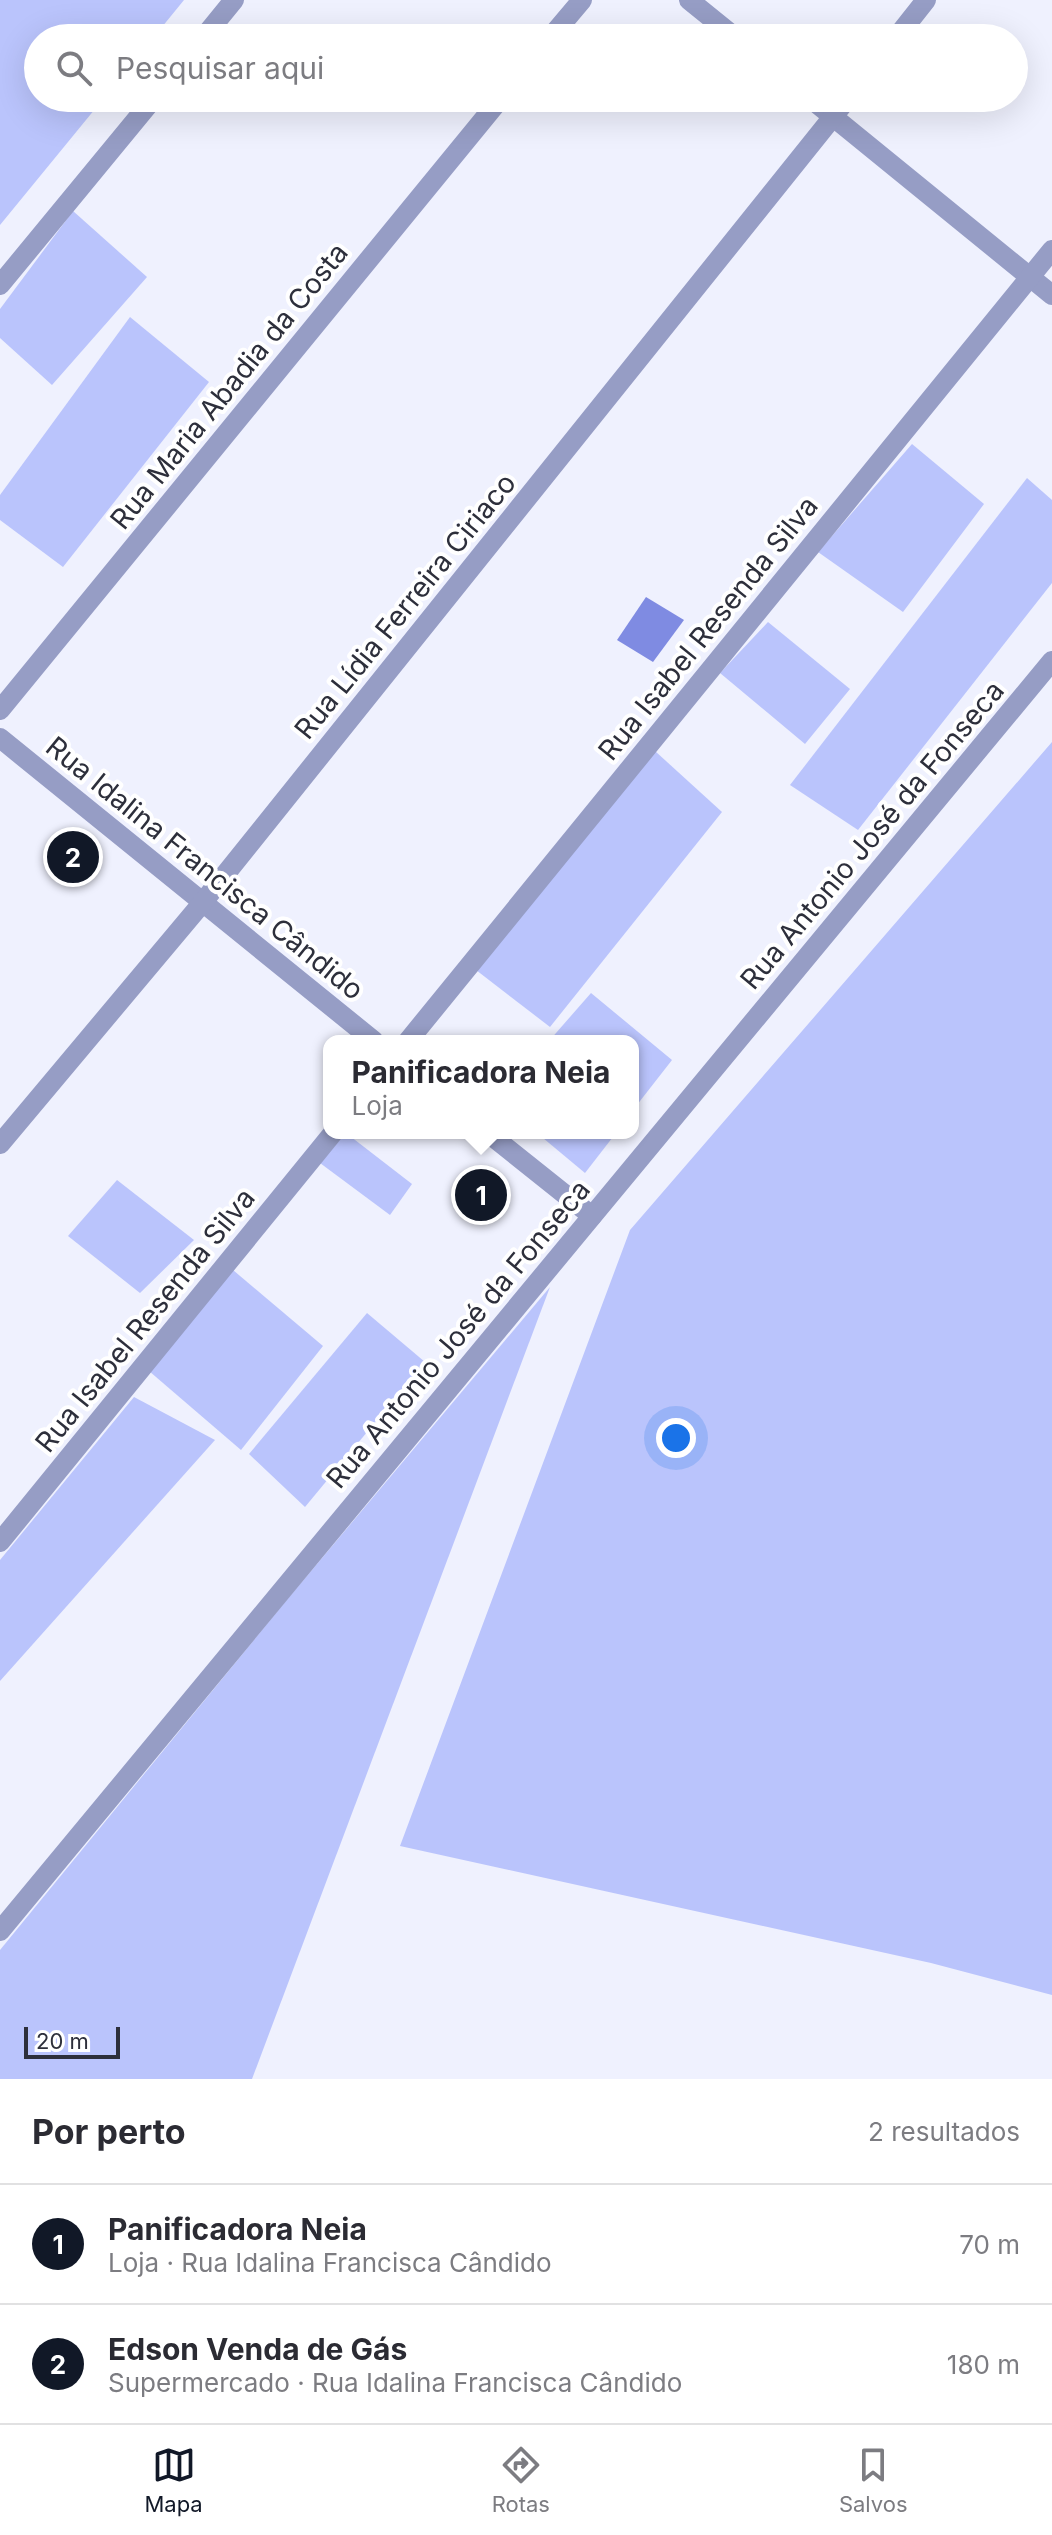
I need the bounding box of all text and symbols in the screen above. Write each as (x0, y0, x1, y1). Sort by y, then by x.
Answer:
search box (24, 24, 1028, 112)
icon: search (52, 46, 96, 90)
text: Pesquisar aqui (116, 50, 324, 86)
street label: Rua Maria Abadia da Costa (103, 236, 355, 536)
street label: Rua Lídia Ferreira Ciriaco (287, 466, 523, 746)
street label: Rua Isabel Resenda Silva (591, 489, 825, 767)
street label: Rua Antonio José da Fonseca (733, 674, 1011, 996)
street label: Rua Idalina Francisca Cândido (39, 729, 371, 1007)
pin: 2 (47, 827, 99, 887)
popup (323, 1035, 639, 1139)
text: Panificadora Neia (352, 1054, 610, 1090)
text: Loja (352, 1090, 403, 1121)
pin: 1 (455, 1165, 507, 1225)
street label: Rua Antonio José da Fonseca (319, 1173, 597, 1495)
street label: Rua Isabel Resenda Silva (28, 1181, 262, 1459)
your location (656, 1418, 696, 1458)
scale bar (24, 2023, 120, 2059)
text: 20 m (36, 2028, 89, 2054)
text: Por perto (32, 2111, 186, 2152)
text: 2 resultados (868, 2116, 1020, 2147)
text: Panificadora Neia (108, 2211, 367, 2247)
text: 1 (52, 2229, 64, 2260)
text: 70 m (959, 2229, 1020, 2260)
text: Loja · Rua Idalina Francisca Cândido (108, 2247, 552, 2278)
text: Edson Venda de Gás (108, 2331, 407, 2367)
text: 2 (50, 2349, 66, 2380)
text: 180 m (947, 2349, 1020, 2380)
text: Supermercado · Rua Idalina Francisca Cândido (108, 2367, 682, 2398)
tab: Mapa (144, 2443, 203, 2517)
tab: Rotas (492, 2443, 550, 2517)
tab: Salvos (839, 2443, 908, 2517)

